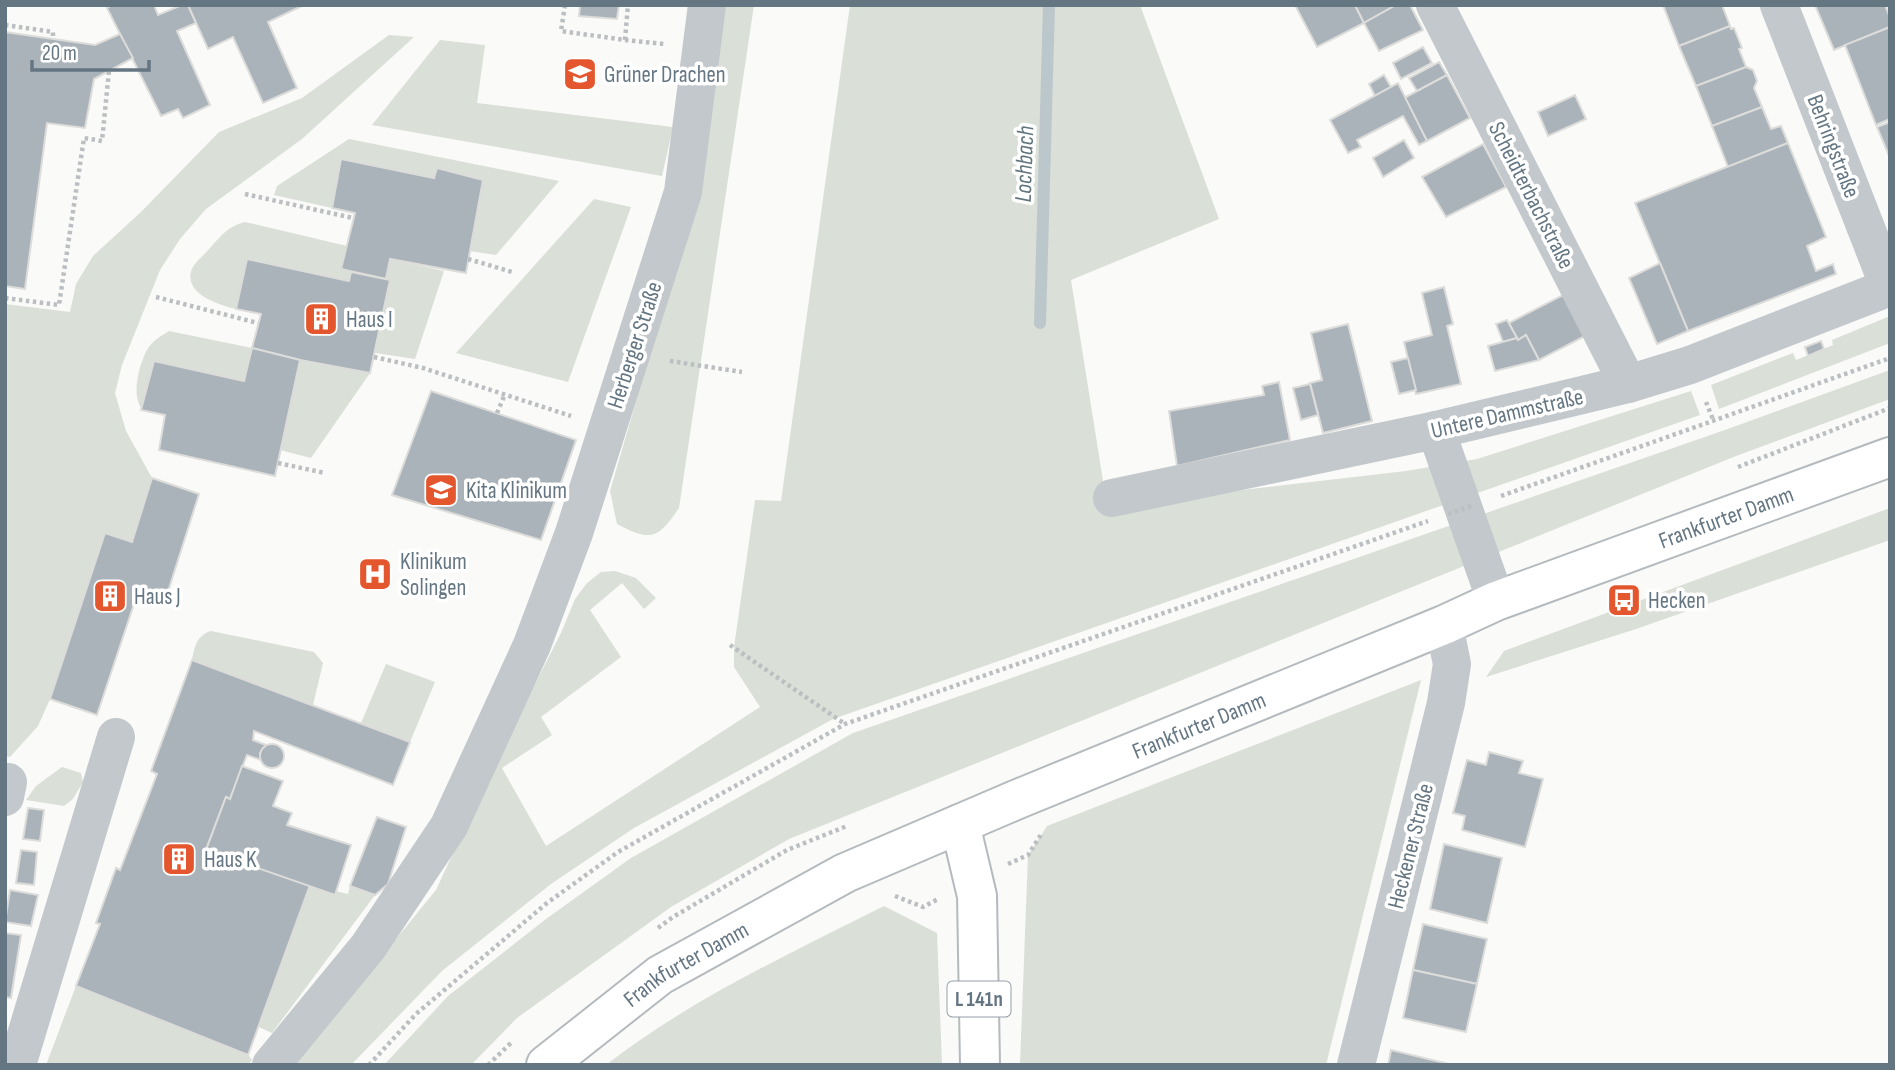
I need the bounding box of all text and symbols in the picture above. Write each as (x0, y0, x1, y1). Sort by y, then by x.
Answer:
scale bar (32, 28, 149, 72)
text: 20 m (42, 41, 77, 66)
school or university icon: Grüner Drachen (561, 55, 599, 93)
place label: Grüner Drachen (604, 61, 726, 89)
street label: Behringstraße (1801, 91, 1866, 202)
street label: Scheidterbachstraße (1482, 117, 1580, 274)
water label: Lochbach (1009, 125, 1040, 203)
street label: Herberger Straße (601, 278, 669, 412)
building icon: Haus I (302, 300, 340, 338)
place label: Haus I (346, 306, 393, 334)
street label: Untere Dammstraße (1428, 383, 1586, 445)
school or university icon: Kita Klinikum (422, 471, 460, 509)
place label: Kita Klinikum (466, 477, 567, 505)
street label: Frankfurter Damm (1655, 480, 1798, 555)
place label: Klinikum Solingen (400, 548, 467, 602)
hospital icon: Klinikum Solingen (356, 555, 394, 593)
building icon: Haus J (91, 577, 129, 615)
bus stop icon: Hecken (1605, 581, 1643, 619)
place label: Haus J (134, 583, 181, 611)
place label: Hecken (1648, 587, 1706, 615)
street label: Frankfurter Damm (1128, 686, 1270, 766)
street label: Heckener Straße (1382, 781, 1440, 912)
building icon: Haus K (160, 840, 198, 878)
place label: Haus K (204, 846, 257, 874)
street label: Frankfurter Damm (618, 916, 754, 1013)
road number: L 141n (948, 982, 1010, 1016)

